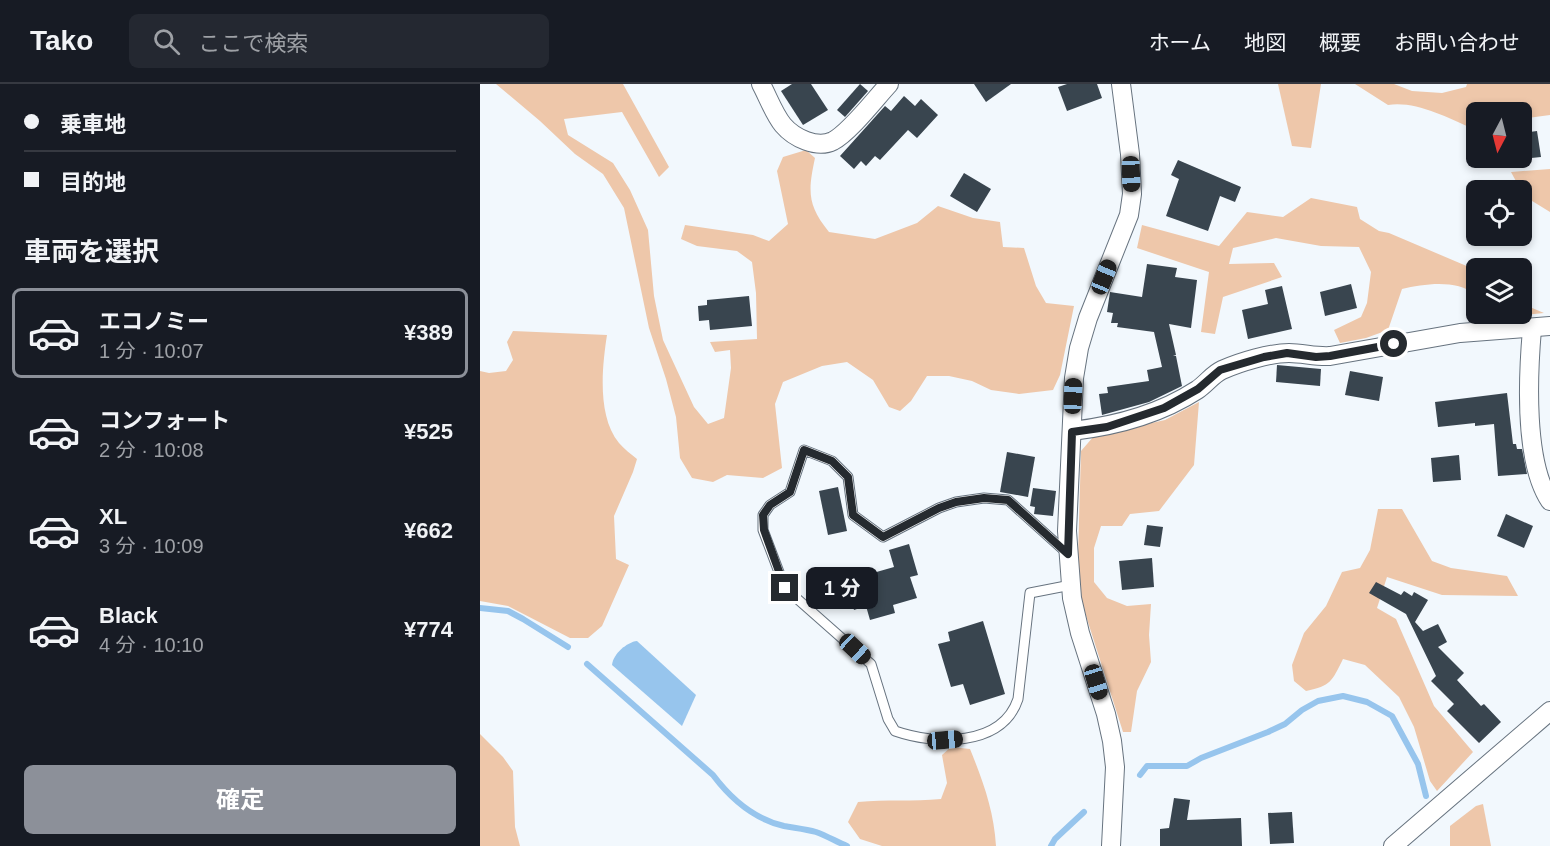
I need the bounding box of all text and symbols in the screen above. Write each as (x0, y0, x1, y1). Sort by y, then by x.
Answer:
search box (129, 14, 549, 68)
text: Tako (30, 25, 93, 56)
icon: search (150, 25, 183, 58)
text: ここで検索 (198, 31, 308, 56)
text: ホーム (1149, 31, 1211, 54)
text: 地図 (1244, 31, 1286, 54)
text: 概要 (1319, 31, 1361, 54)
text: お問い合わせ (1394, 31, 1520, 54)
north arrow (1466, 102, 1532, 168)
map controls (1466, 102, 1532, 324)
text: 乗車地 (60, 112, 126, 137)
car (1121, 156, 1141, 192)
text: 目的地 (60, 170, 126, 195)
button: locate (1466, 180, 1532, 246)
text: 車両を選択 (24, 237, 159, 267)
car (1089, 257, 1119, 297)
button: layers (1466, 258, 1532, 324)
icon: car (27, 306, 81, 360)
text: エコノミー (99, 309, 209, 334)
text: ¥389 (404, 320, 453, 345)
route start (1380, 330, 1407, 357)
text: 1 分 · 10:07 (99, 340, 204, 362)
car (1063, 378, 1083, 414)
icon: car (27, 405, 81, 459)
text: コンフォート (99, 408, 230, 433)
text: ¥525 (404, 419, 453, 444)
text: 2 分 · 10:08 (99, 439, 204, 461)
icon: car (27, 504, 81, 558)
text: XL (99, 504, 127, 529)
text: ¥662 (404, 518, 453, 543)
text: 3 分 · 10:09 (99, 535, 204, 557)
callout: 1 分 (806, 567, 878, 609)
route end (771, 574, 798, 601)
text: 1 分 (824, 577, 860, 599)
icon: car (27, 603, 81, 657)
text: Black (99, 603, 158, 628)
text: ¥774 (404, 617, 453, 642)
car (836, 630, 874, 668)
text: 4 分 · 10:10 (99, 634, 204, 656)
car (1082, 662, 1110, 702)
car (926, 729, 964, 751)
button: 確定 (24, 765, 456, 834)

